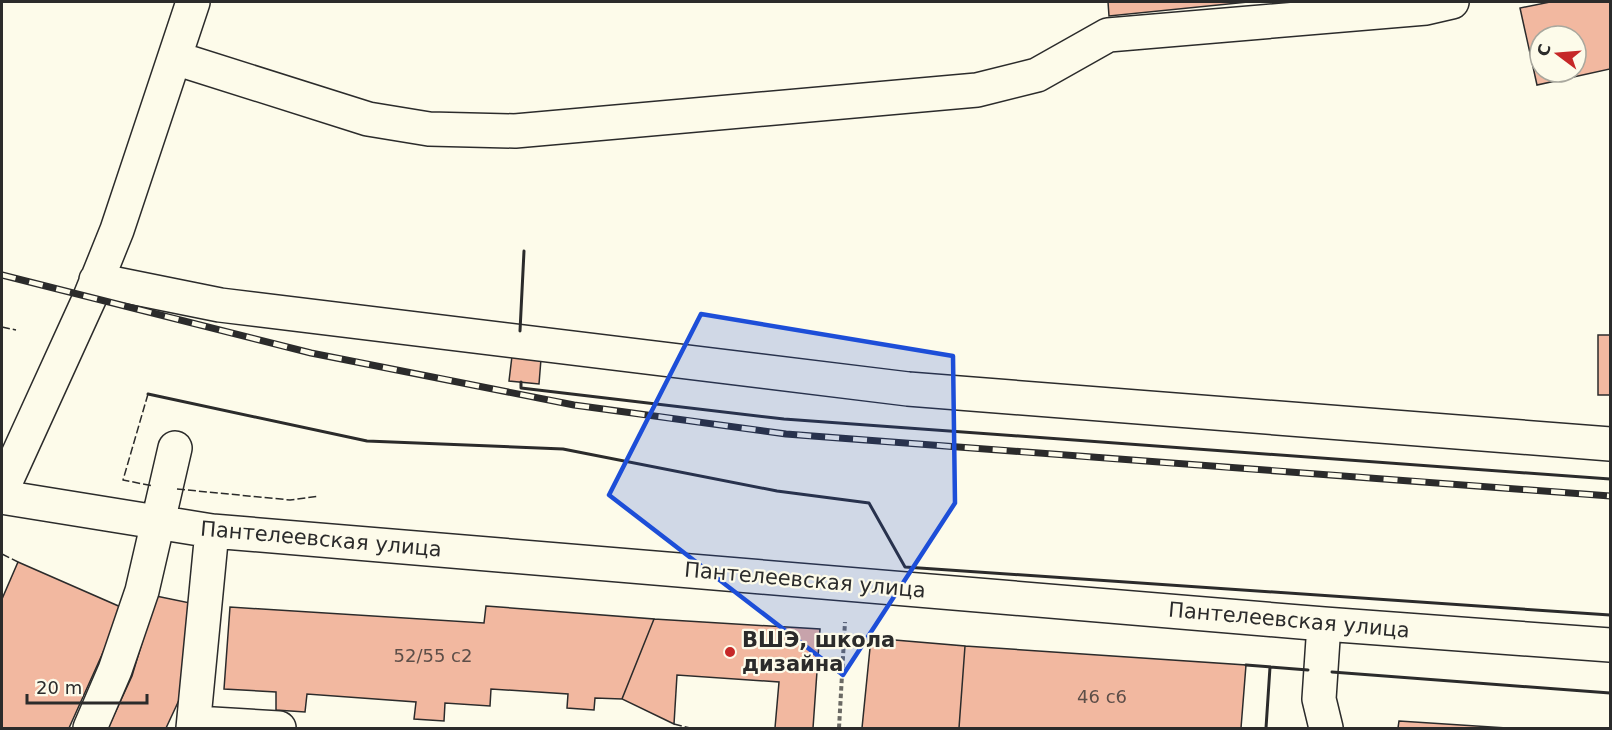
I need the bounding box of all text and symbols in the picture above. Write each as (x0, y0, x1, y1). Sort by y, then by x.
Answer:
north arrow (1528, 24, 1588, 84)
text: С (1533, 42, 1555, 58)
street label: Пантелеевская улица (199, 516, 443, 562)
street label: Пантелеевская улица (683, 557, 927, 603)
street label: Пантелеевская улица (1167, 597, 1411, 643)
place label: ВШЭ, школа дизайна (742, 628, 895, 676)
house number: 52/55 с2 (394, 645, 472, 666)
marker: ВШЭ, школа дизайна (723, 645, 737, 659)
scale bar (27, 667, 147, 705)
text: 20 m (36, 677, 82, 698)
house number: 46 с6 (1077, 686, 1127, 707)

